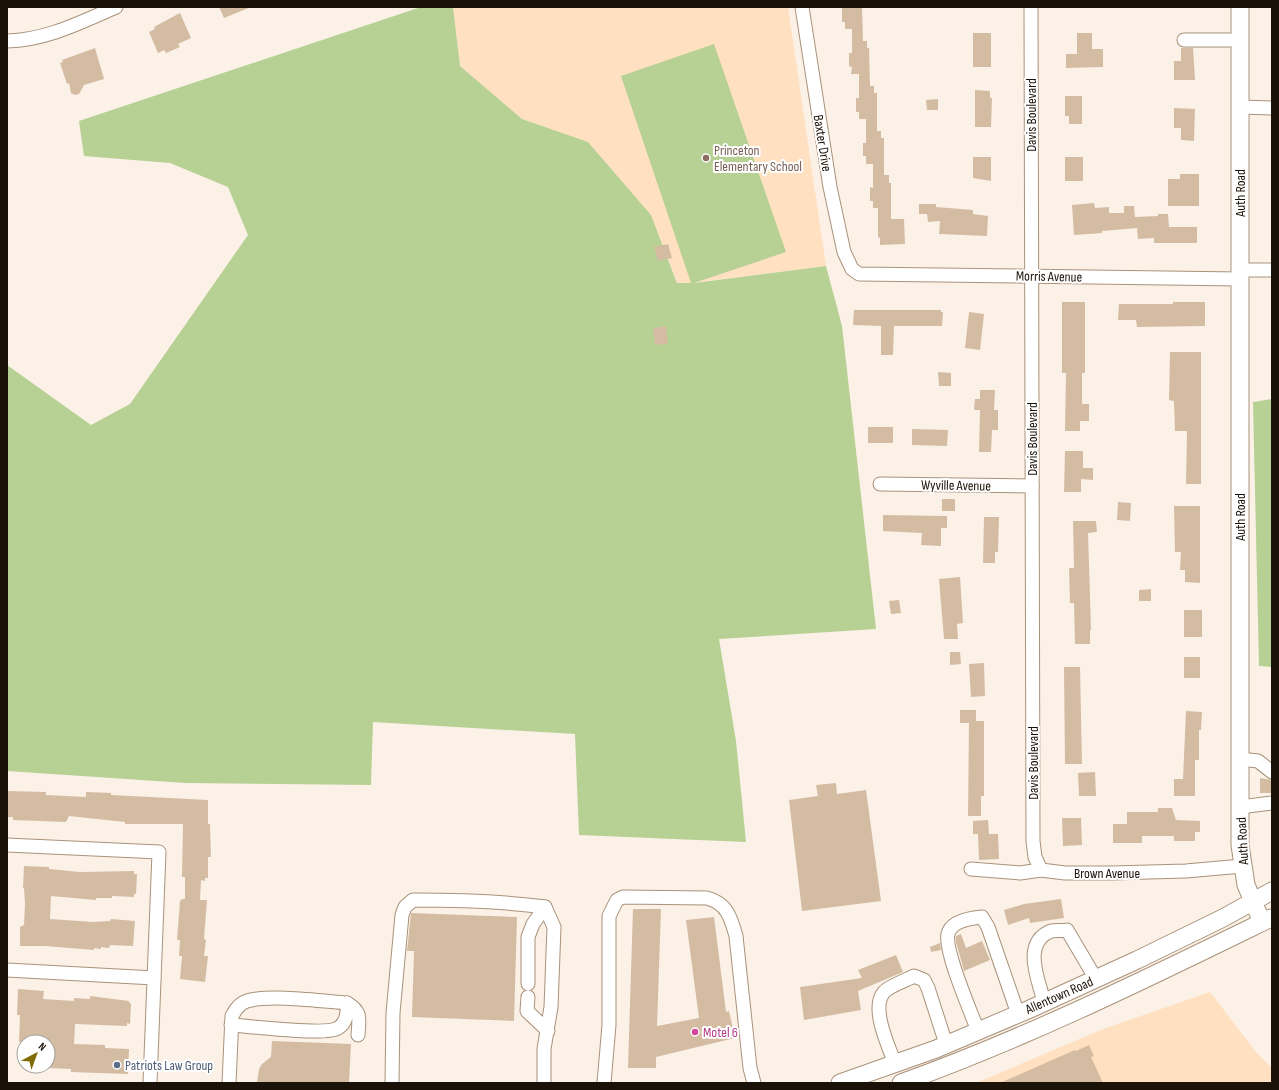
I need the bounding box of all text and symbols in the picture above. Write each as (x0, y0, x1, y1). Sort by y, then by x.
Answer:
street label: Davis Boulevard (1023, 78, 1040, 152)
street label: Baxter Drive (810, 113, 835, 173)
place label: Princeton Elementary School (714, 142, 802, 175)
marker: Princeton Elementary School (701, 153, 711, 163)
street label: Auth Road (1232, 169, 1249, 218)
street label: Morris Avenue (1016, 267, 1082, 286)
street label: Davis Boulevard (1024, 402, 1041, 476)
street label: Wyville Avenue (921, 476, 991, 495)
street label: Auth Road (1232, 493, 1249, 542)
street label: Davis Boulevard (1025, 726, 1042, 800)
street label: Auth Road (1233, 817, 1252, 866)
street label: Brown Avenue (1074, 865, 1140, 882)
street label: Allentown Road (1022, 973, 1096, 1018)
place label: Motel 6 (703, 1024, 738, 1041)
marker: Motel 6 (690, 1027, 700, 1037)
north arrow (16, 1034, 56, 1074)
text: N (36, 1040, 49, 1054)
place label: Patriots Law Group (125, 1057, 213, 1074)
marker: Patriots Law Group (112, 1060, 122, 1070)

